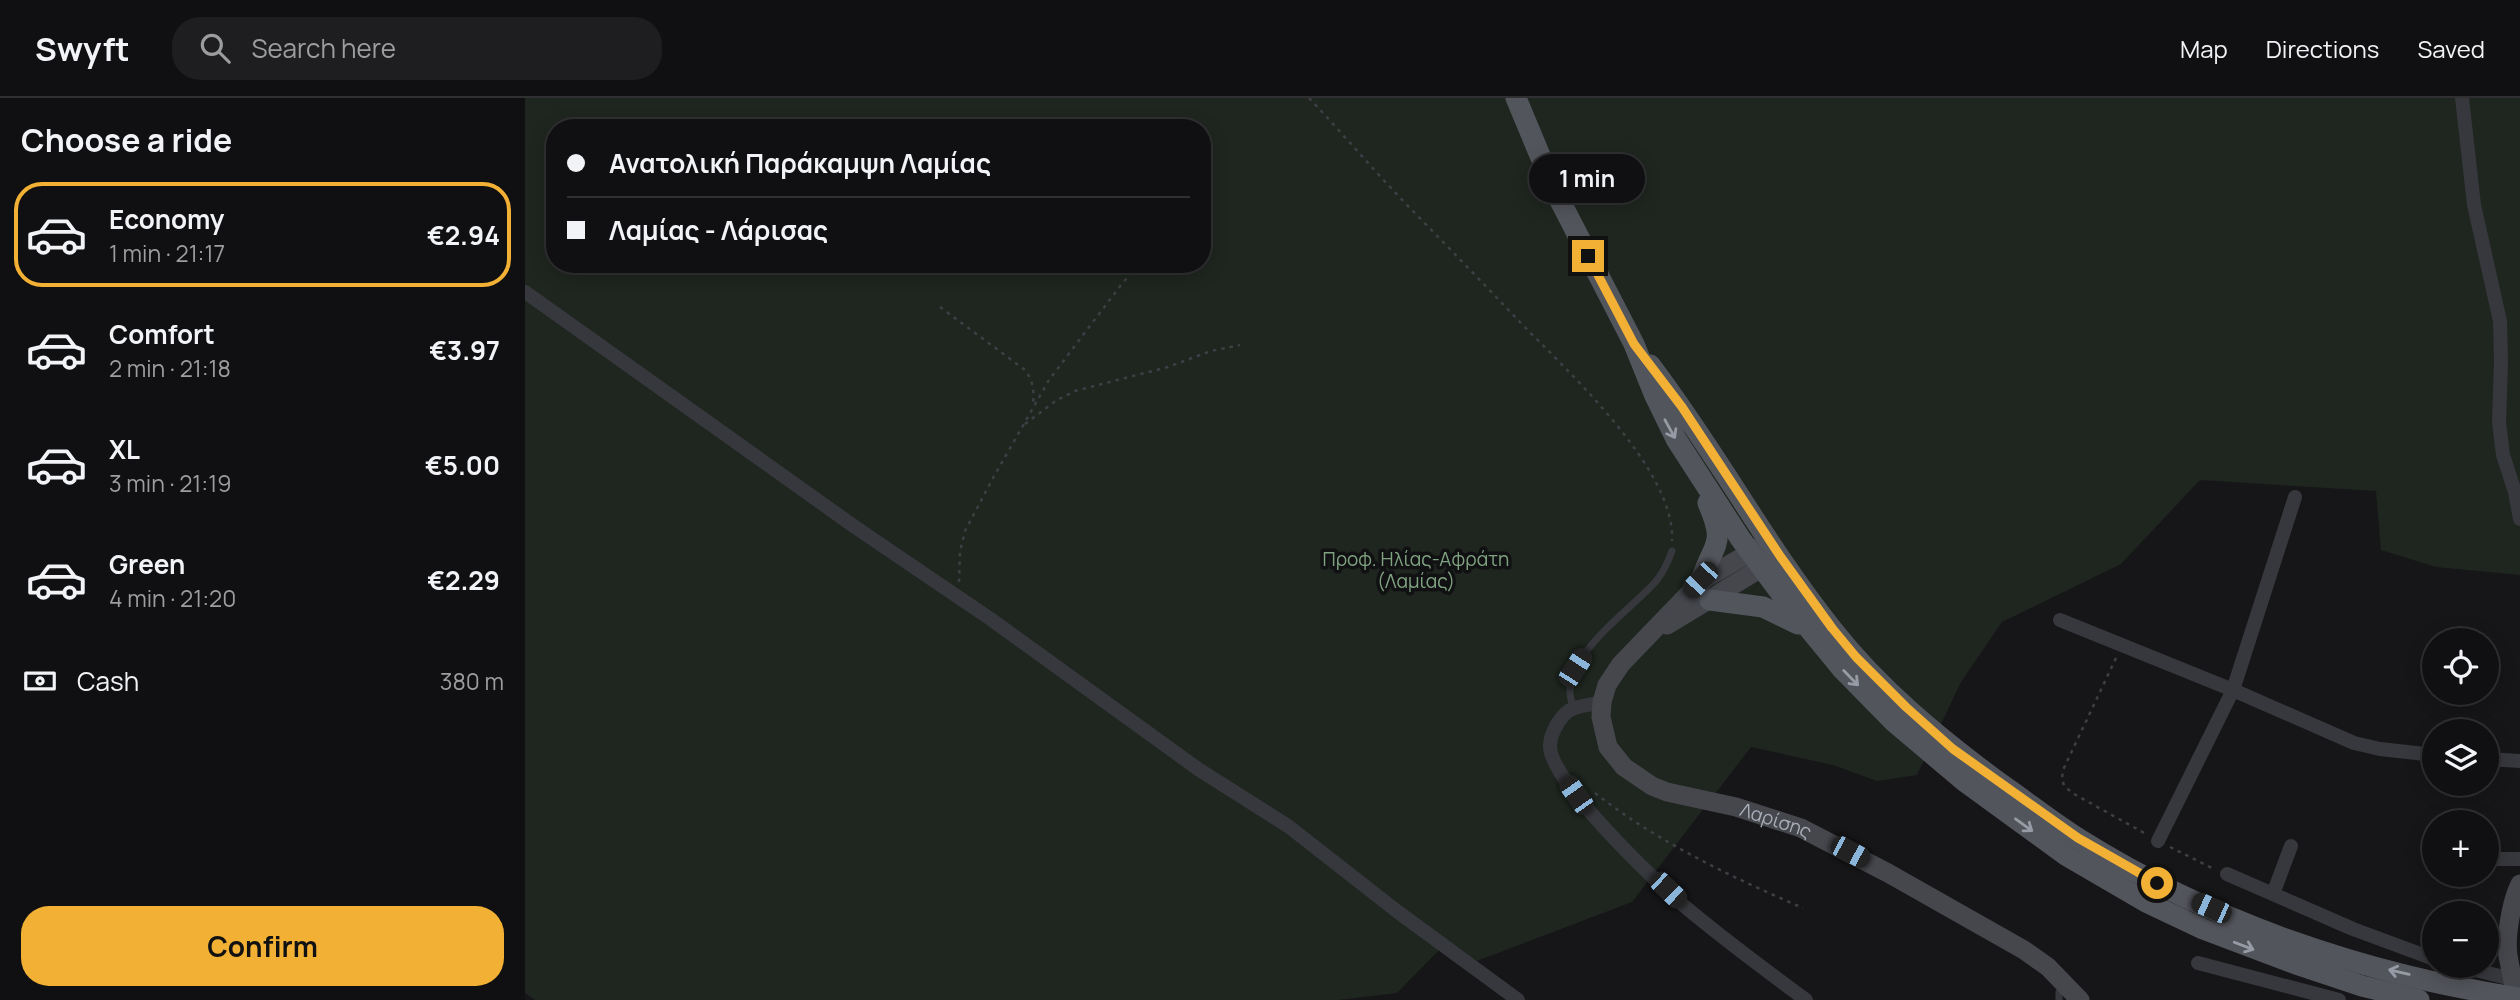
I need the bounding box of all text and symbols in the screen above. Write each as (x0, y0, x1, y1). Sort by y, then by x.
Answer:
search box (172, 17, 662, 80)
text: Swyft (35, 26, 130, 71)
icon: search (196, 29, 234, 67)
text: Search here (252, 30, 396, 66)
text: Map (2180, 32, 2228, 65)
text: Directions (2266, 32, 2379, 65)
text: Saved (2417, 32, 2485, 65)
text: Choose a ride (21, 118, 232, 162)
text: Ανατολική Παράκαμψη Λαμίας (609, 145, 991, 181)
callout: 1 min (1530, 155, 1646, 204)
text: 1 min (1559, 162, 1615, 194)
text: Economy (109, 201, 224, 237)
icon: car (25, 203, 88, 266)
text: Λαμίας - Λάρισας (609, 212, 828, 248)
text: €2.94 (427, 217, 500, 253)
text: 1 min · 21:17 (109, 237, 225, 269)
route end (1572, 240, 1604, 272)
text: Comfort (109, 316, 215, 352)
icon: car (25, 318, 88, 381)
text: €3.97 (429, 332, 500, 368)
text: 2 min · 21:18 (109, 352, 231, 384)
one-way arrow (1664, 418, 1677, 439)
text: XL (109, 431, 140, 467)
icon: car (25, 433, 88, 496)
text: €5.00 (425, 447, 500, 483)
text: 3 min · 21:19 (109, 467, 231, 499)
text: Green (109, 546, 185, 582)
park label: Προφ. Ηλίας-Αφράτη (Λαμίας) (1323, 546, 1509, 594)
icon: car (25, 548, 88, 611)
car (1678, 557, 1723, 603)
text: €2.29 (427, 562, 500, 598)
text: 4 min · 21:20 (109, 582, 236, 614)
map controls (2422, 628, 2499, 978)
button: locate (2422, 628, 2499, 705)
car (1555, 645, 1596, 691)
icon: cash (21, 662, 59, 700)
text: Cash (77, 663, 139, 699)
text: 380 m (440, 665, 504, 697)
one-way arrow (1842, 669, 1859, 686)
button: layers (2422, 719, 2499, 796)
car (1556, 772, 1597, 818)
street label: Λαρίσης (1737, 796, 1816, 844)
button: + (2422, 810, 2499, 887)
one-way arrow (2014, 818, 2033, 832)
car (1827, 833, 1874, 871)
route start (2141, 867, 2173, 899)
car (1646, 868, 1691, 912)
car (2188, 890, 2235, 926)
button: − (2422, 901, 2499, 978)
button: Confirm (21, 906, 504, 986)
one-way arrow (2233, 940, 2254, 953)
one-way arrow (2388, 965, 2411, 979)

